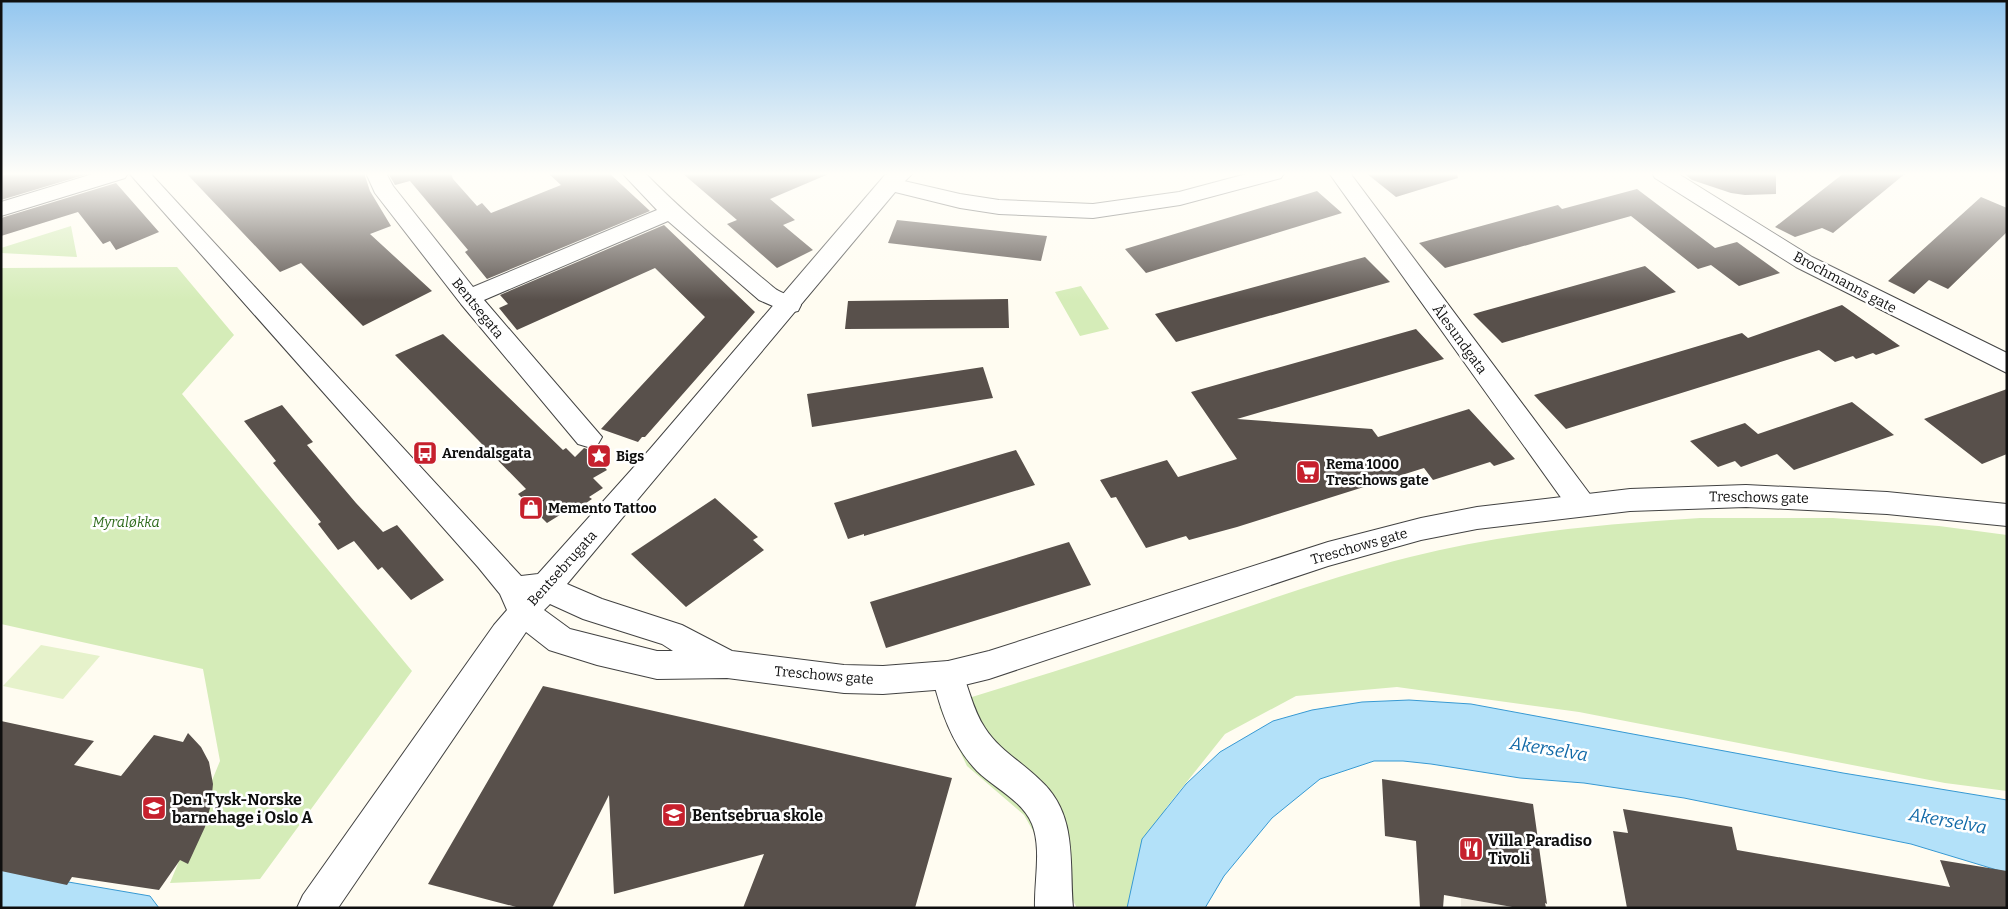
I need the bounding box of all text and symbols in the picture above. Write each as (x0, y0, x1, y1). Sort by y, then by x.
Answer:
street label: Brochmanns gate (1790, 248, 1899, 317)
street label: Bentsegata (448, 275, 507, 342)
street label: Ålesundgata (1429, 301, 1492, 378)
bus stop icon: Arendalsgata (412, 440, 438, 466)
place icon: Bigs (586, 443, 612, 469)
place label: Arendalsgata (442, 445, 531, 462)
place label: Bigs (616, 448, 644, 465)
place label: Rema 1000 Treschows gate (1326, 456, 1429, 489)
supermarket icon: Rema 1000 Treschows gate (1295, 459, 1321, 485)
street label: Treschows gate (1709, 488, 1809, 507)
shop icon: Memento Tattoo (518, 495, 544, 521)
place label: Memento Tattoo (548, 500, 657, 517)
park label: Myraløkka (92, 514, 160, 531)
street label: Treschows gate (1309, 525, 1409, 568)
street label: Bentsebrugata (524, 527, 601, 610)
street label: Treschows gate (774, 663, 874, 688)
water label: Akerselva (1508, 732, 1589, 766)
place label: Den Tysk-Norske barnehage i Oslo A (172, 790, 313, 827)
school or university icon: Den Tysk-Norske barnehage i Oslo A (141, 795, 167, 821)
school or university icon: Bentsebrua skole (661, 802, 687, 828)
water label: Akerselva (1906, 803, 1989, 839)
place label: Bentsebrua skole (692, 806, 823, 825)
place label: Villa Paradiso Tivoli (1488, 831, 1592, 868)
restaurant icon: Villa Paradiso Tivoli (1458, 836, 1484, 862)

